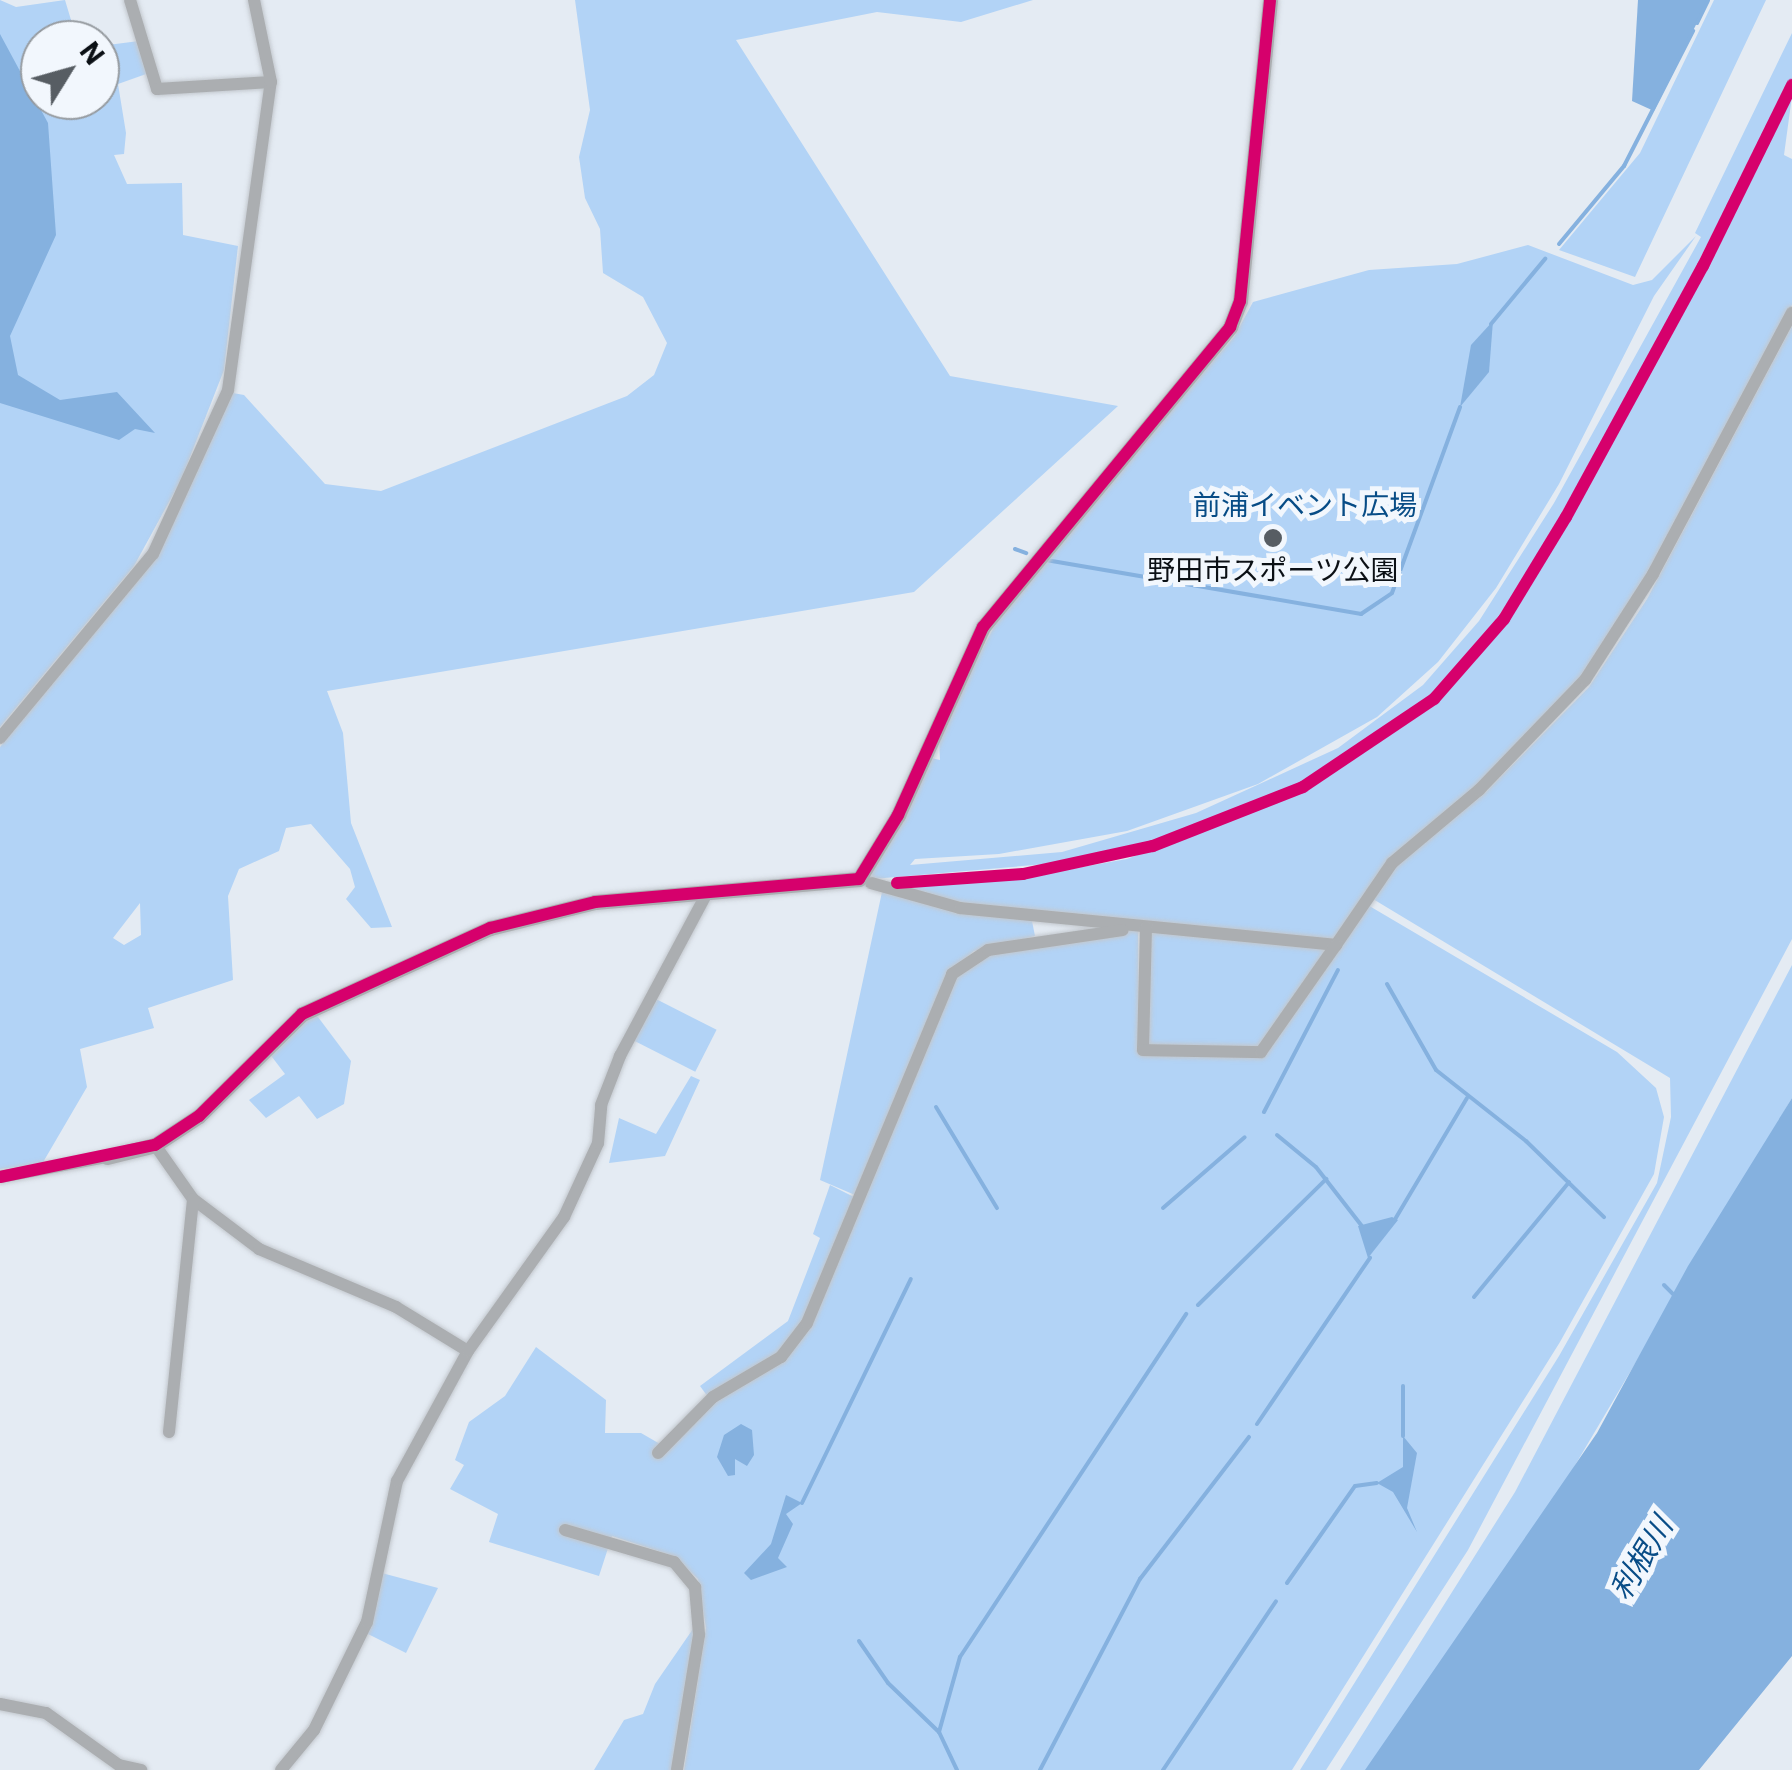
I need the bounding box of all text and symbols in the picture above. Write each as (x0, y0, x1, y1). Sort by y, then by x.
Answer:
north arrow (20, 20, 120, 120)
text: N (72, 34, 114, 72)
park label: 前浦イベント広場 (1193, 488, 1417, 522)
marker: 野田市スポーツ公園 (1262, 527, 1284, 549)
place label: 野田市スポーツ公園 (1147, 553, 1399, 587)
water label: 利根川 (1602, 1510, 1680, 1606)

